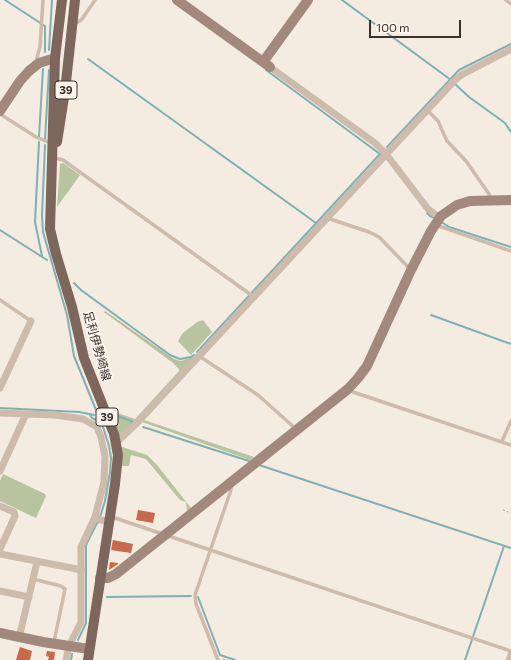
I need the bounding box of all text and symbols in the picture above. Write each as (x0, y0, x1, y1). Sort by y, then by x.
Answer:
scale bar (371, 12, 463, 38)
text: 100 m (376, 20, 410, 34)
road number: 39 (55, 81, 77, 99)
street label: 足利伊勢崎線 (80, 309, 114, 383)
road number: 39 (96, 408, 118, 426)

